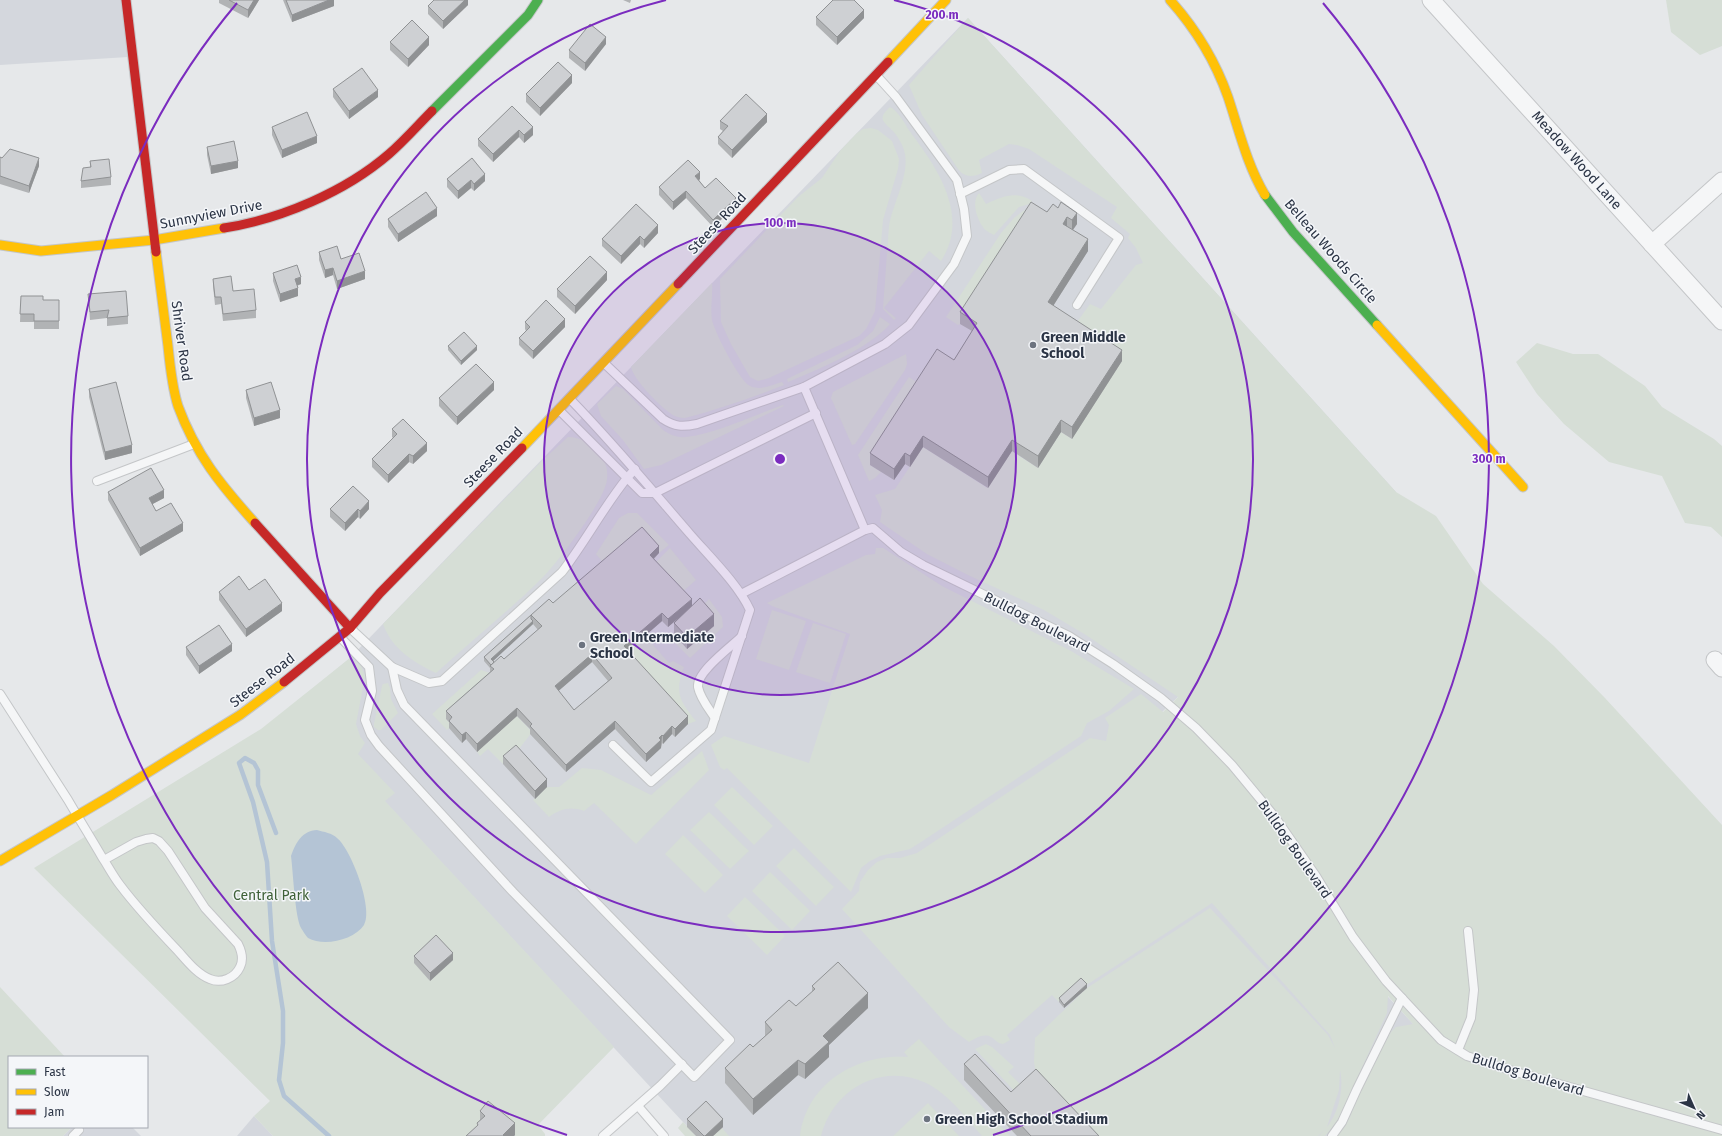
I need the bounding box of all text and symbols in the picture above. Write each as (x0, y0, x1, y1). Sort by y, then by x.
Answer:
text: 200 m (925, 8, 959, 22)
street label: Meadow Wood Lane (1528, 108, 1625, 213)
street label: Steese Road (685, 189, 750, 258)
street label: Sunnyview Drive (158, 196, 264, 233)
street label: Belleau Woods Circle (1281, 196, 1381, 307)
text: 100 m (764, 216, 796, 230)
street label: Shriver Road (167, 300, 196, 382)
place label: Green Middle School (1041, 329, 1126, 362)
marker: Green Middle School (1028, 340, 1038, 350)
street label: Steese Road (460, 423, 527, 491)
centre of rings (773, 452, 787, 466)
text: 300 m (1471, 452, 1506, 466)
street label: Bulldog Boulevard (981, 588, 1092, 656)
place label: Green Intermediate School (590, 629, 714, 662)
marker: Green Intermediate School (577, 640, 587, 650)
street label: Steese Road (226, 650, 298, 711)
street label: Bulldog Boulevard (1254, 797, 1335, 902)
park label: Central Park (233, 887, 310, 904)
street label: Bulldog Boulevard (1470, 1049, 1586, 1100)
legend (8, 1056, 148, 1128)
text: Fast (44, 1065, 66, 1079)
text: Slow (44, 1085, 70, 1099)
north arrow (1674, 1088, 1714, 1128)
text: Jam (44, 1105, 64, 1119)
text: N (1694, 1108, 1708, 1122)
place label: Green High School Stadium (935, 1111, 1108, 1128)
marker: Green High School Stadium (922, 1114, 932, 1124)

